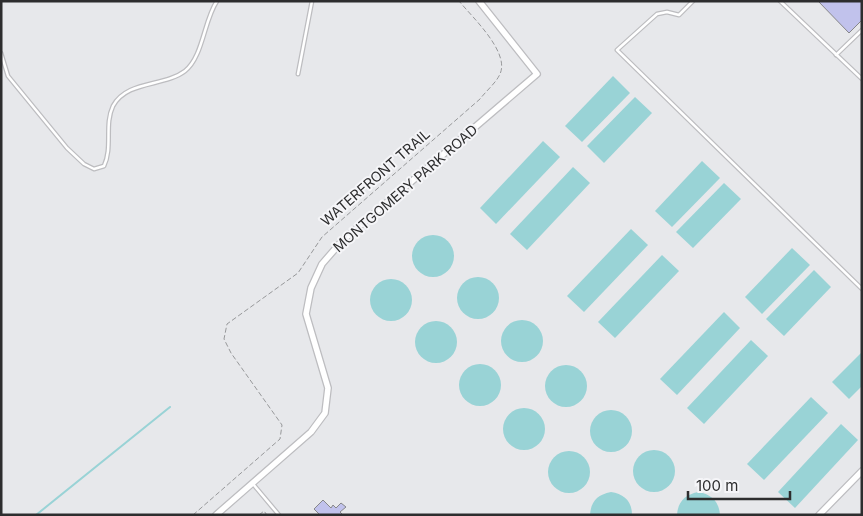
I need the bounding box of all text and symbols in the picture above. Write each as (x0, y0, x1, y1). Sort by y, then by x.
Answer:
street label: MONTGOMERY PARK ROAD (329, 121, 481, 255)
street label: WATERFRONT TRAIL (317, 125, 433, 229)
scale bar (688, 468, 790, 500)
text: 100 m (696, 476, 738, 495)

